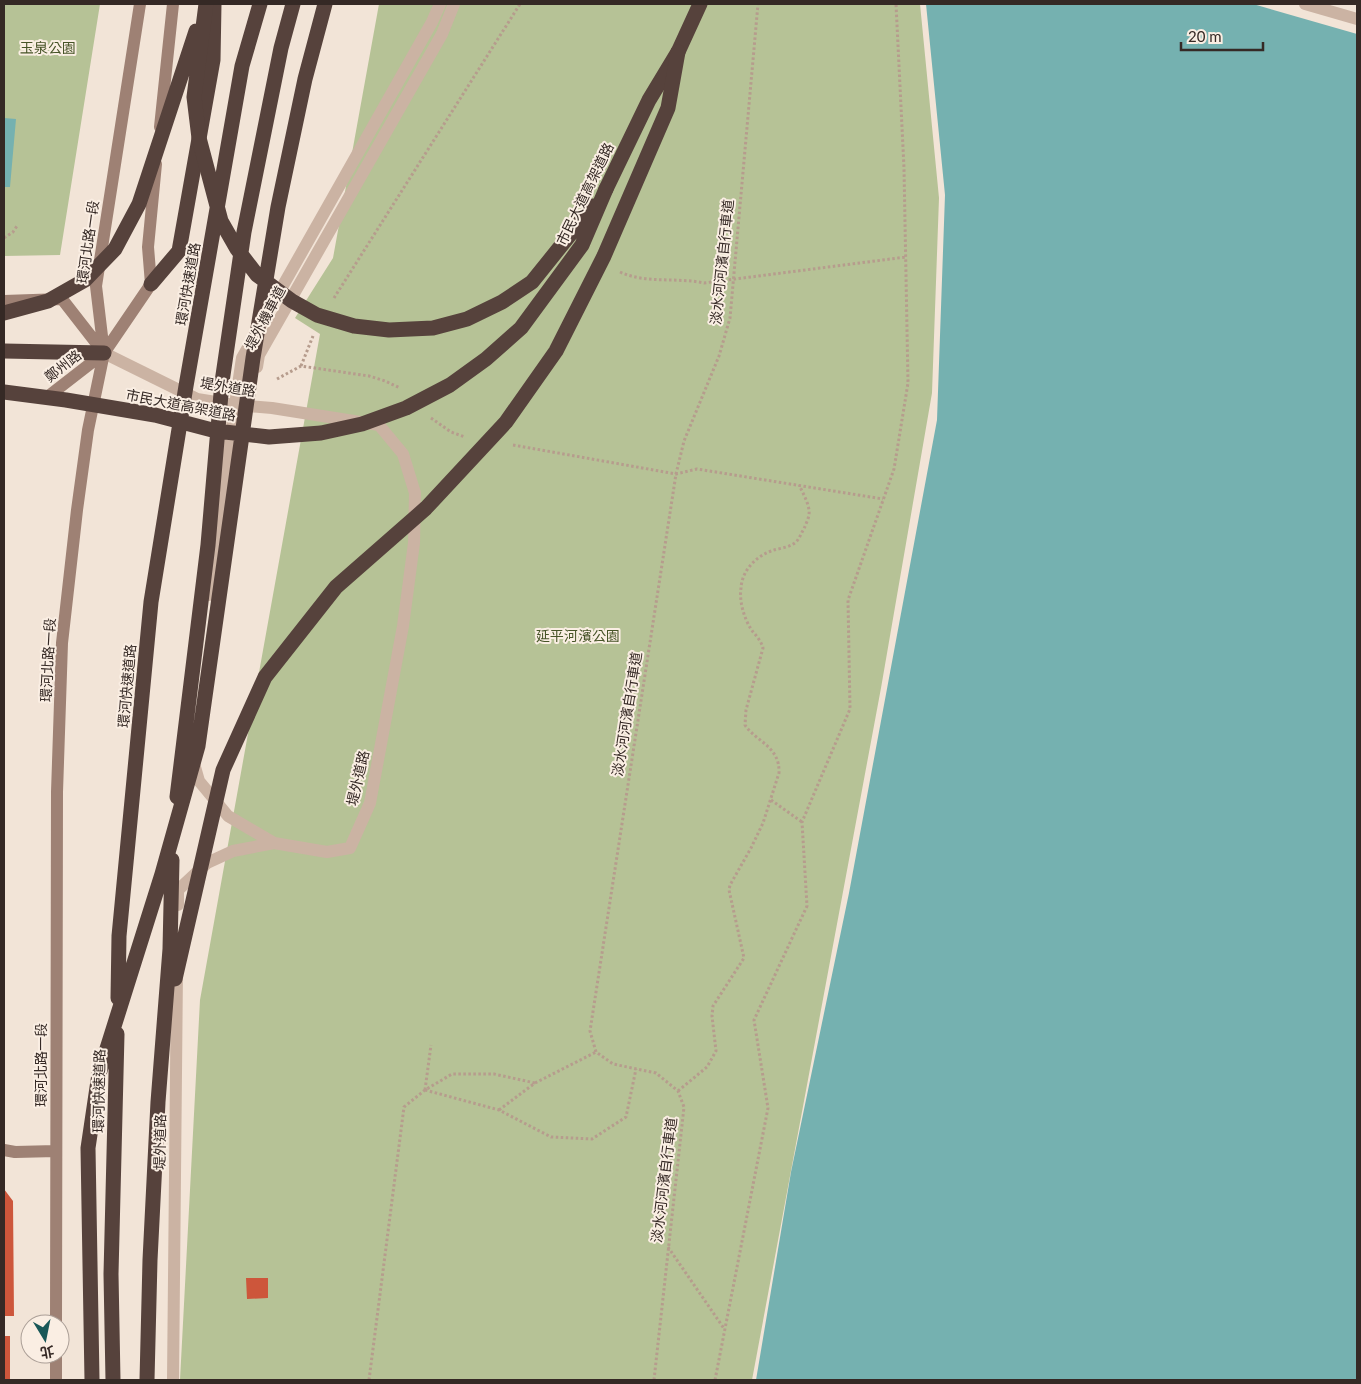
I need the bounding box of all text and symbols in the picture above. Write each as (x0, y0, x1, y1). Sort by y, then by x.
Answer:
scale bar (1181, 20, 1264, 52)
text: 20 m (1188, 27, 1222, 45)
park label: 玉泉公園 (20, 39, 76, 56)
street label: 市民大道高架道路 (552, 140, 617, 248)
street label: 淡水河河濱自行車道 (706, 198, 737, 325)
street label: 環河北路一段 (73, 199, 102, 285)
street label: 環河快速道路 (172, 241, 203, 327)
street label: 堤外機車道 (241, 283, 288, 353)
street label: 鄭州路 (41, 346, 84, 385)
street label: 堤外道路 (199, 374, 257, 399)
street label: 市民大道高架道路 (125, 385, 238, 424)
street label: 環河北路一段 (37, 618, 58, 702)
park label: 延平河濱公園 (536, 627, 620, 644)
street label: 環河快速道路 (114, 643, 139, 729)
street label: 淡水河河濱自行車道 (608, 650, 645, 777)
street label: 堤外道路 (343, 749, 372, 807)
street label: 環河北路一段 (32, 1023, 49, 1107)
street label: 環河快速道路 (89, 1049, 108, 1133)
street label: 堤外道路 (151, 1114, 168, 1170)
street label: 淡水河河濱自行車道 (647, 1116, 680, 1244)
north arrow (20, 1314, 70, 1364)
text: 北 (39, 1343, 56, 1362)

